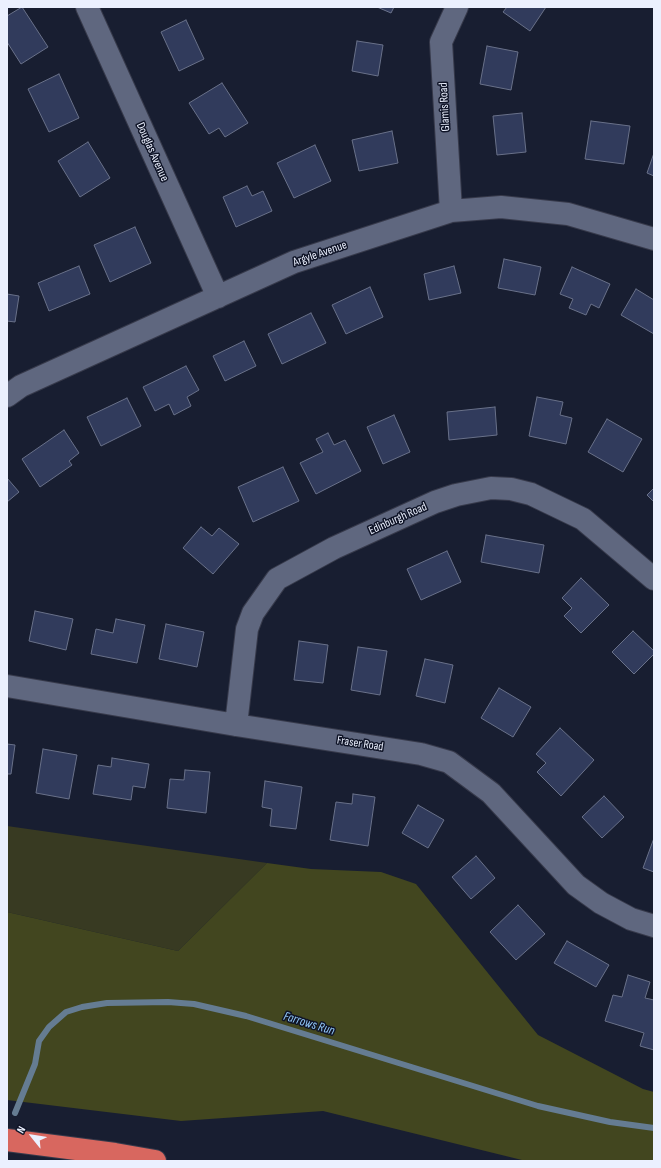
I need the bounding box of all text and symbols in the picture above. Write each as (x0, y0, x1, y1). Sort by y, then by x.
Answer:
street label: Glamis Road (437, 82, 453, 132)
street label: Douglas Avenue (133, 120, 171, 184)
street label: Argyle Avenue (291, 238, 349, 270)
street label: Edinburgh Road (367, 500, 429, 538)
street label: Fraser Road (336, 733, 384, 755)
water label: Farrows Run (282, 1009, 336, 1039)
north arrow (12, 1116, 52, 1156)
text: N (14, 1124, 28, 1136)

